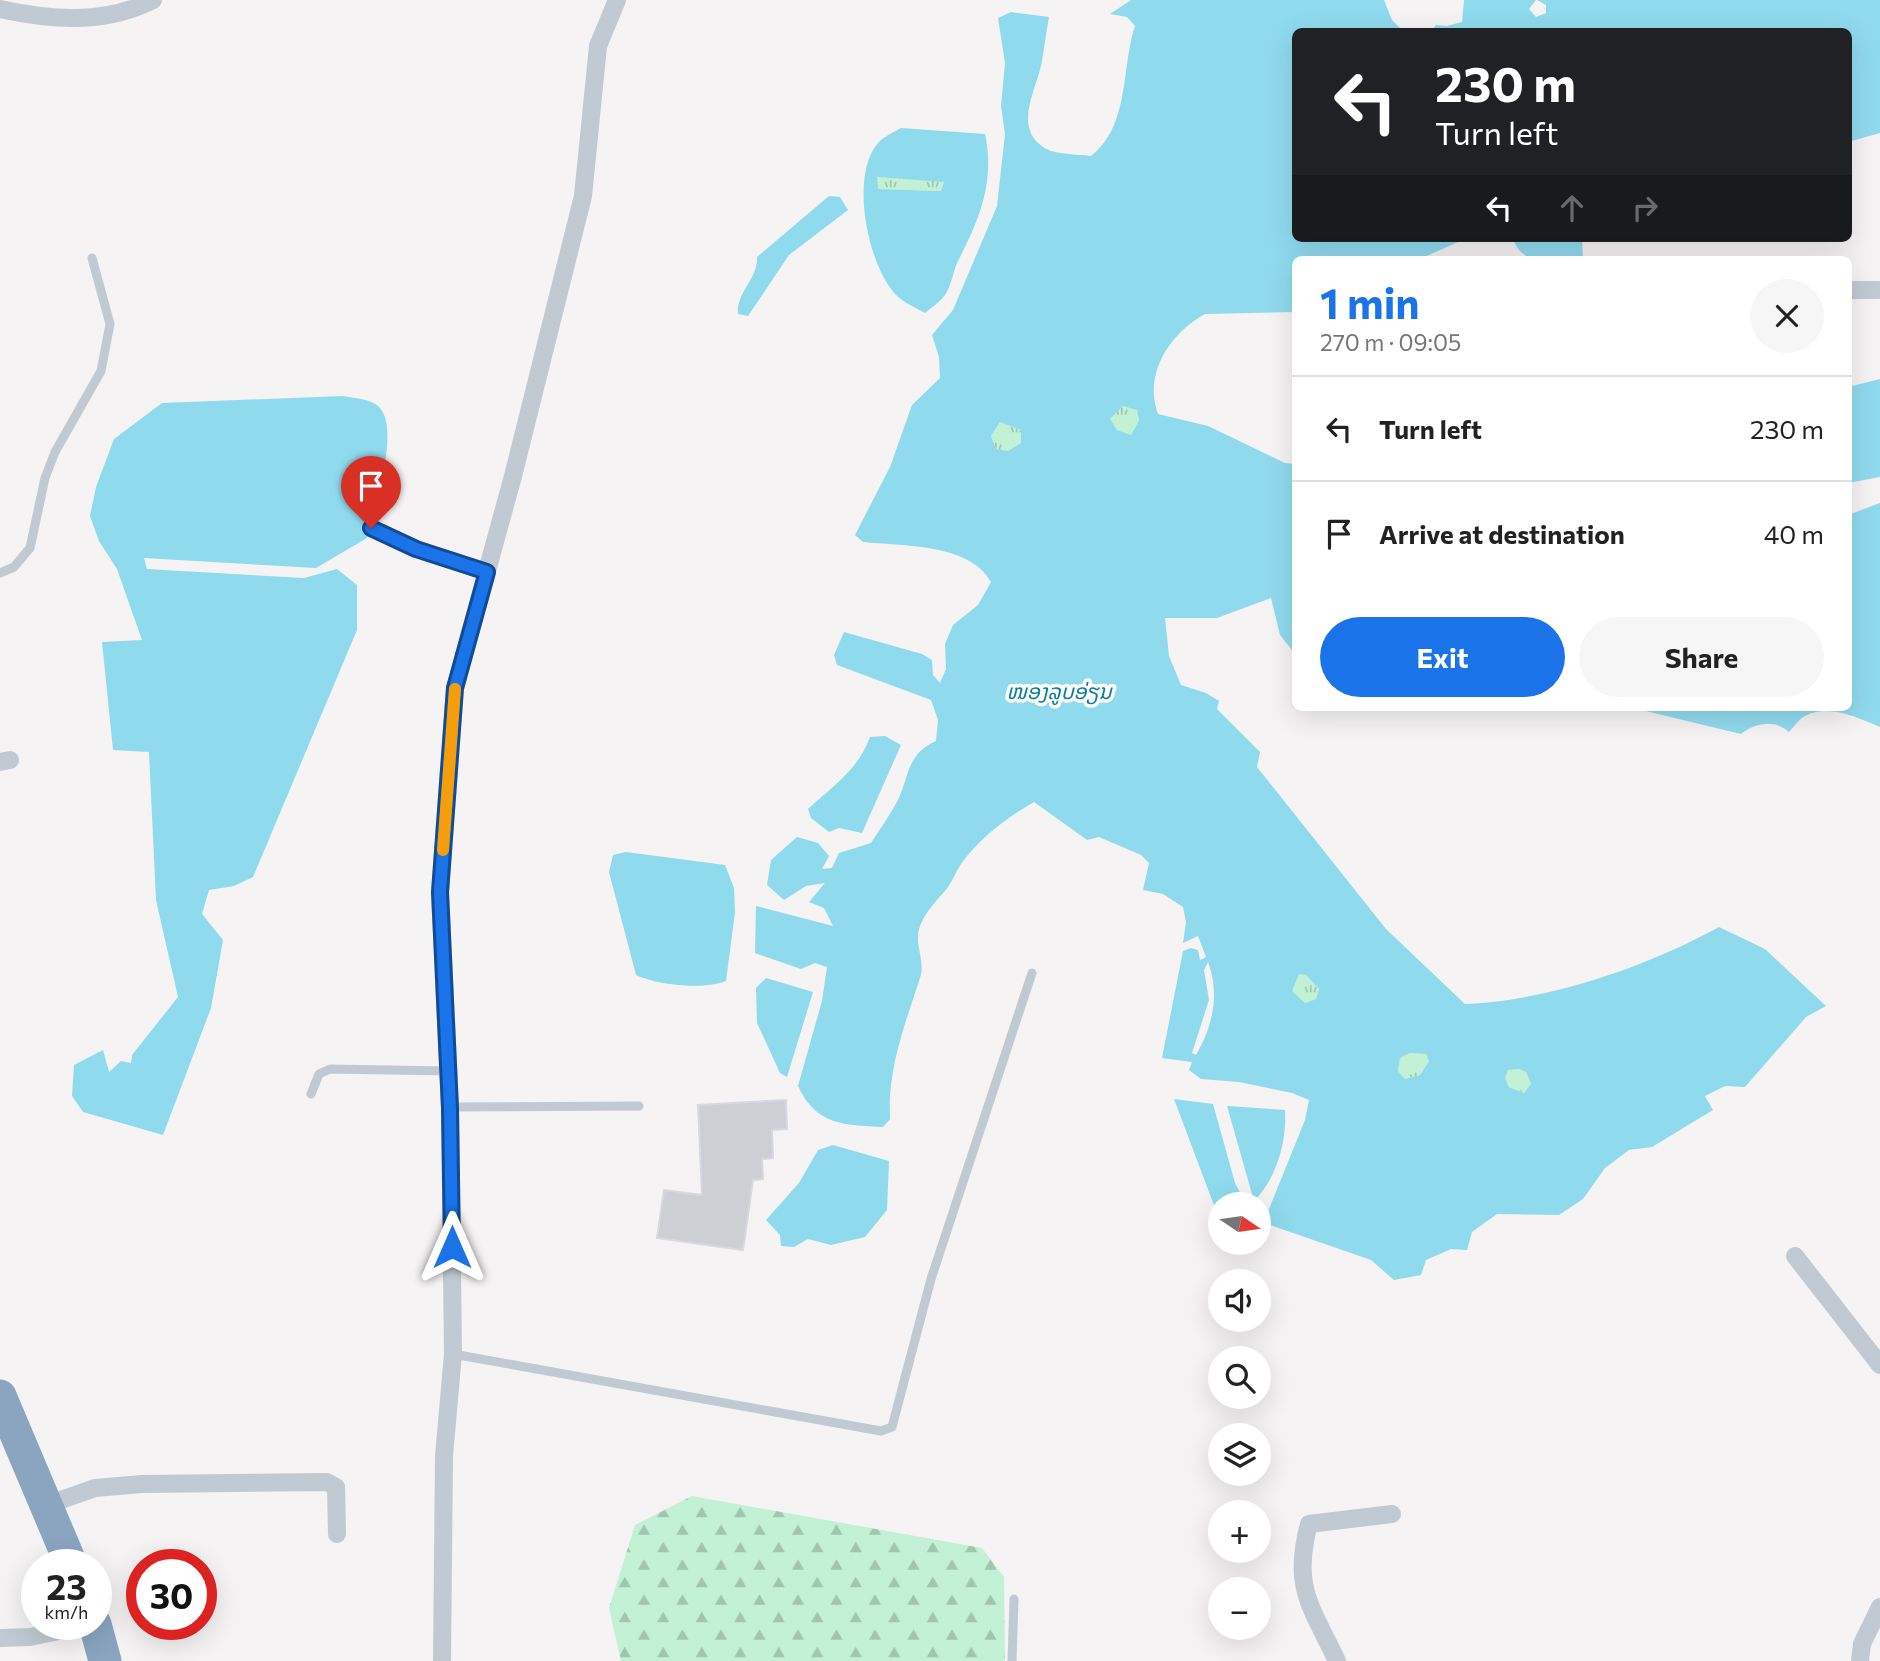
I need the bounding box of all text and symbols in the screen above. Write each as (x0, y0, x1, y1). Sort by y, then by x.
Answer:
text: 230 m (1435, 52, 1576, 112)
icon: left (1320, 56, 1411, 147)
text: Turn left (1435, 112, 1559, 152)
icon: left (1480, 189, 1518, 227)
icon: ahead (1553, 189, 1591, 227)
icon: right (1626, 189, 1664, 227)
text: 1 min (1320, 276, 1420, 328)
button: close (1750, 279, 1824, 353)
text: 270 m · 09:05 (1320, 328, 1461, 356)
icon: left (1320, 410, 1358, 448)
text: Turn left (1379, 413, 1482, 444)
text: 230 m (1750, 413, 1824, 444)
pin (341, 456, 401, 528)
icon: arrive (352, 467, 390, 505)
icon: arrive (1320, 515, 1358, 553)
text: Arrive at destination (1379, 518, 1625, 549)
text: 40 m (1764, 518, 1824, 549)
button: Exit (1320, 617, 1565, 697)
button: Share (1579, 617, 1824, 697)
water label: ໜອງລູບອ່ຽນ (1006, 678, 1114, 705)
north arrow (1208, 1192, 1270, 1255)
map controls (1208, 1192, 1271, 1640)
position arrow (415, 1210, 489, 1284)
button: sound (1208, 1269, 1271, 1332)
button: search (1208, 1346, 1271, 1409)
button: layers (1208, 1423, 1271, 1486)
button: + (1208, 1500, 1271, 1563)
speed limit sign: 30 (126, 1549, 217, 1640)
text: 23 (46, 1564, 87, 1607)
button: − (1208, 1577, 1271, 1640)
text: km/h (45, 1601, 88, 1623)

